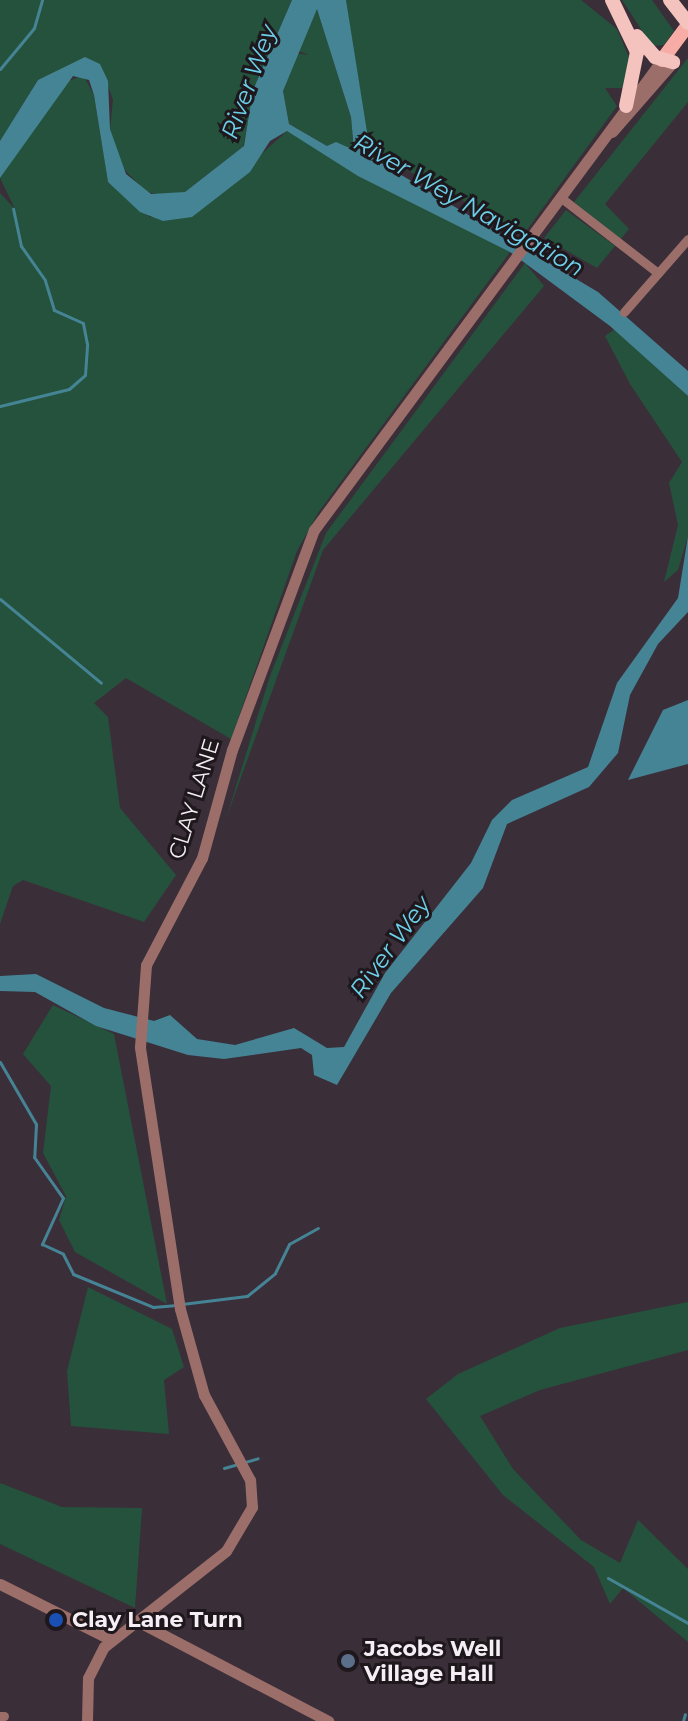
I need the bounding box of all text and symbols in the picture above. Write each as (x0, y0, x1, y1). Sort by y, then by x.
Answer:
water label: River Wey (215, 21, 283, 143)
water label: River Wey Navigation (349, 127, 589, 283)
street label: CLAY LANE (163, 736, 225, 862)
water label: River Wey (343, 890, 437, 1004)
place label: Clay Lane Turn (72, 1607, 243, 1633)
marker: Clay Lane Turn (47, 1611, 65, 1629)
place label: Jacobs Well Village Hall (364, 1635, 501, 1686)
marker: Jacobs Well Village Hall (339, 1652, 357, 1670)

